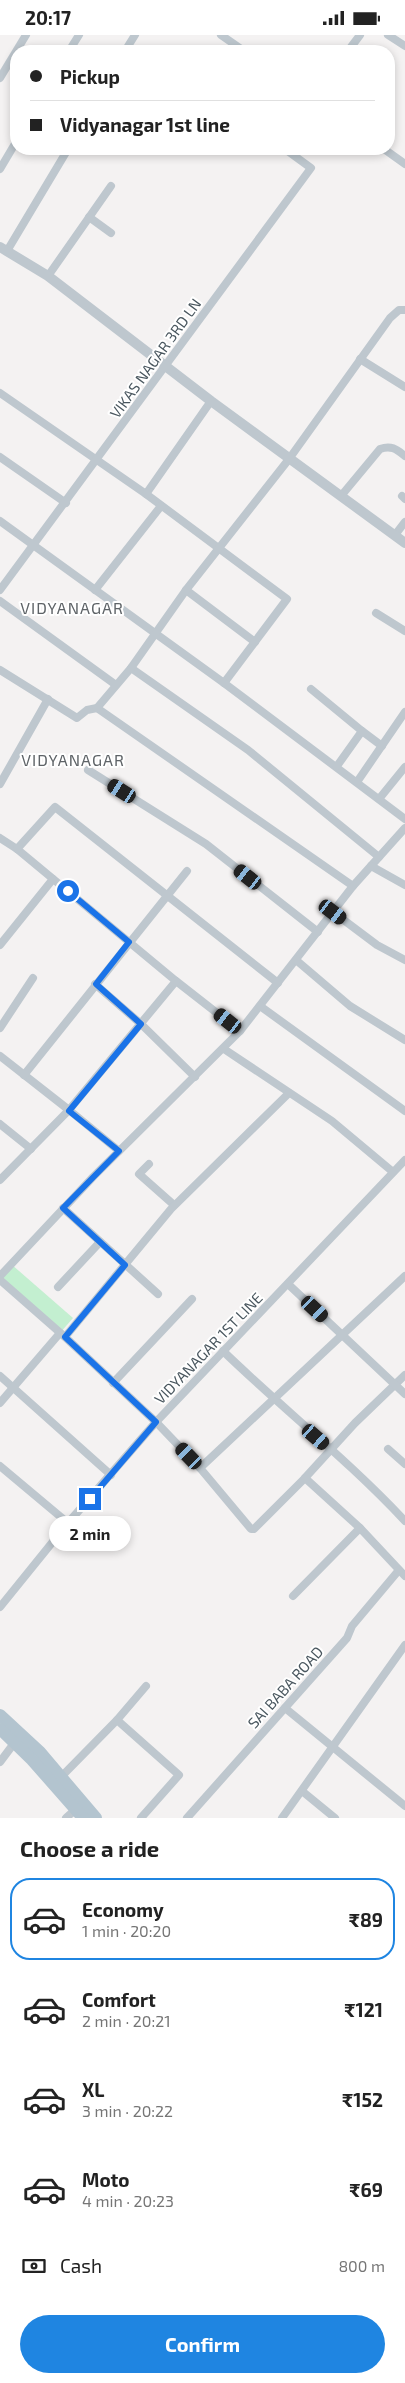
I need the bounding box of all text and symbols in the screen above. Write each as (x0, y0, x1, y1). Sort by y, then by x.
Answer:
text: 20:17 (25, 6, 71, 29)
text: Pickup (60, 65, 120, 88)
text: Vidyanagar 1st line (60, 113, 230, 136)
street label: VIKAS NAGAR 3RD LN (106, 295, 204, 421)
district label: VIDYANAGAR (20, 598, 124, 617)
district label: VIDYANAGAR (21, 750, 125, 769)
car (105, 777, 138, 805)
car (231, 862, 264, 892)
route start (57, 880, 79, 902)
car (316, 897, 349, 927)
car (211, 1006, 244, 1036)
street label: VIDYANAGAR 1ST LINE (150, 1289, 266, 1407)
car (298, 1293, 331, 1325)
car (299, 1421, 332, 1453)
car (173, 1440, 204, 1472)
route end (79, 1488, 101, 1510)
callout: 2 min (49, 1517, 131, 1551)
text: 2 min (70, 1524, 110, 1543)
street label: SAI BABA ROAD (244, 1642, 326, 1732)
text: Choose a ride (20, 1835, 159, 1861)
icon: car (22, 1897, 67, 1942)
text: Economy (82, 1898, 164, 1921)
text: ₹89 (349, 1908, 383, 1931)
text: 1 min · 20:20 (82, 1921, 171, 1940)
icon: car (22, 1987, 67, 2032)
text: Comfort (82, 1988, 156, 2011)
text: ₹121 (344, 1998, 383, 2021)
text: 2 min · 20:21 (82, 2011, 171, 2030)
icon: car (22, 2077, 67, 2122)
text: XL (82, 2078, 104, 2101)
text: ₹152 (342, 2088, 383, 2111)
text: 3 min · 20:22 (82, 2101, 173, 2120)
icon: car (22, 2167, 67, 2212)
text: Moto (82, 2168, 130, 2191)
text: ₹69 (349, 2178, 383, 2201)
text: 4 min · 20:23 (82, 2191, 174, 2210)
icon: cash (20, 2252, 48, 2280)
text: Cash (60, 2254, 102, 2277)
text: 800 m (338, 2256, 385, 2275)
button: Confirm (20, 2315, 385, 2373)

